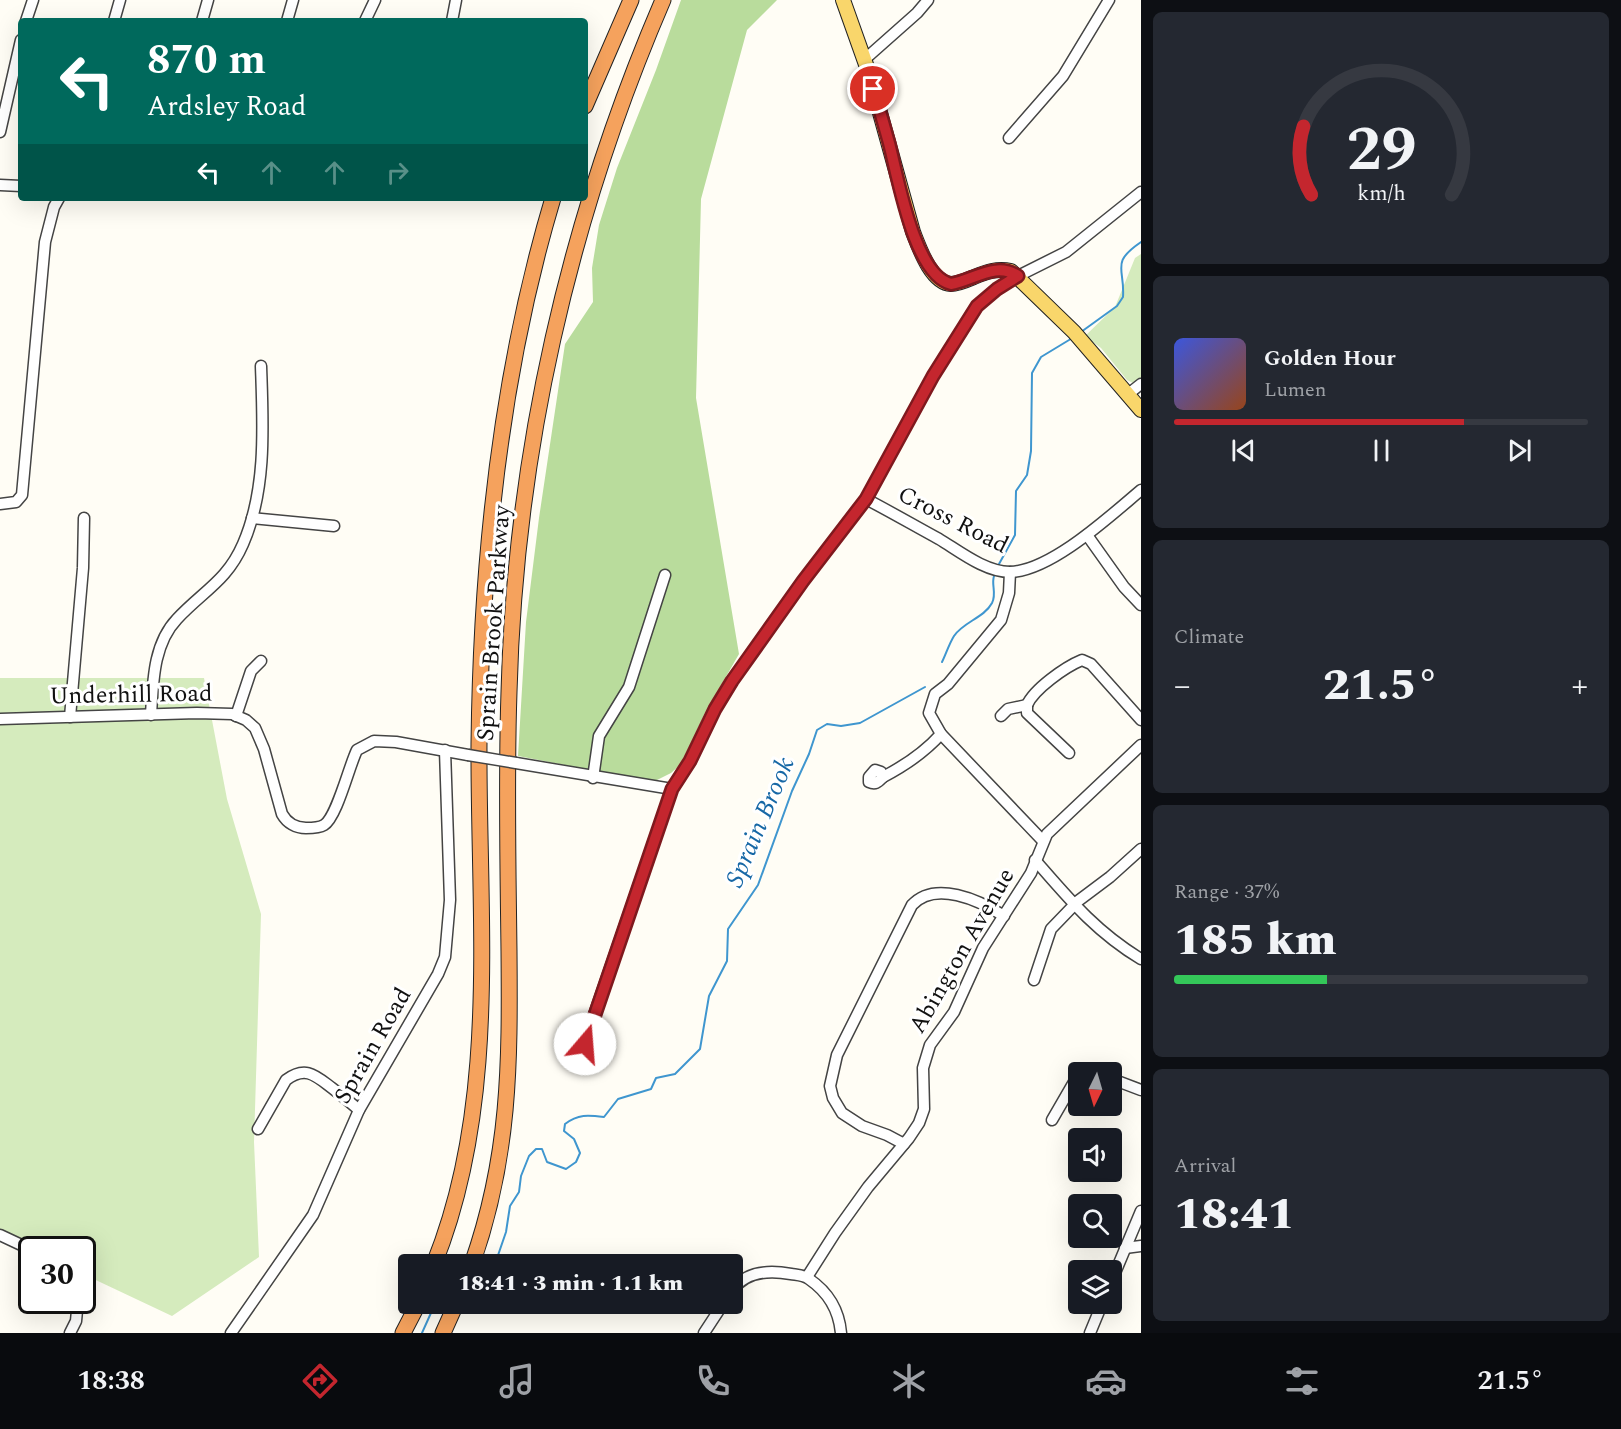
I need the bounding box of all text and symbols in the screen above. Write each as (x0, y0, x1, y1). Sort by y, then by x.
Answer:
text: 870 m (147, 29, 266, 92)
icon: left (48, 42, 126, 120)
pin (847, 63, 898, 114)
icon: arrive (856, 72, 889, 105)
text: Ardsley Road (147, 86, 306, 128)
text: 29 (1346, 103, 1416, 198)
icon: left (192, 156, 225, 189)
icon: ahead (255, 156, 288, 189)
icon: ahead (318, 156, 351, 189)
icon: right (381, 156, 414, 189)
text: km/h (1357, 177, 1405, 210)
text: Golden Hour (1264, 342, 1396, 375)
text: Lumen (1264, 375, 1326, 405)
icon: previous (1227, 434, 1260, 467)
icon: pause (1365, 434, 1398, 467)
icon: next (1503, 434, 1536, 467)
street label: Cross Road (891, 477, 1015, 563)
street label: Sprain Brook Parkway (468, 502, 520, 742)
text: Climate (1174, 622, 1244, 652)
text: 21.5° (1323, 651, 1439, 720)
text: − (1174, 661, 1191, 711)
text: + (1571, 661, 1588, 711)
street label: Underhill Road (49, 676, 213, 714)
water label: Sprain Brook (715, 751, 805, 893)
street label: Abington Avenue (900, 861, 1024, 1041)
text: Range · 37% (1174, 877, 1279, 907)
text: 185 km (1174, 906, 1336, 975)
street label: Sprain Road (325, 981, 421, 1111)
position arrow (553, 1012, 617, 1076)
north arrow (1068, 1062, 1122, 1116)
map controls (1068, 1062, 1122, 1314)
button: sound (1068, 1128, 1122, 1182)
text: Arrival (1174, 1151, 1236, 1181)
text: 18:41 (1174, 1180, 1295, 1249)
button: search (1068, 1194, 1122, 1248)
speed limit sign: 30 (18, 1236, 96, 1314)
button: layers (1068, 1260, 1122, 1314)
text: 18:41 · 3 min · 1.1 km (458, 1267, 683, 1300)
text: 18:38 (77, 1360, 145, 1402)
icon: directions (299, 1360, 341, 1402)
icon: music (496, 1360, 538, 1402)
icon: phone (692, 1360, 734, 1402)
icon: climate (888, 1360, 930, 1402)
icon: car (1085, 1360, 1127, 1402)
icon: filters (1281, 1360, 1323, 1402)
text: 21.5° (1478, 1360, 1544, 1402)

